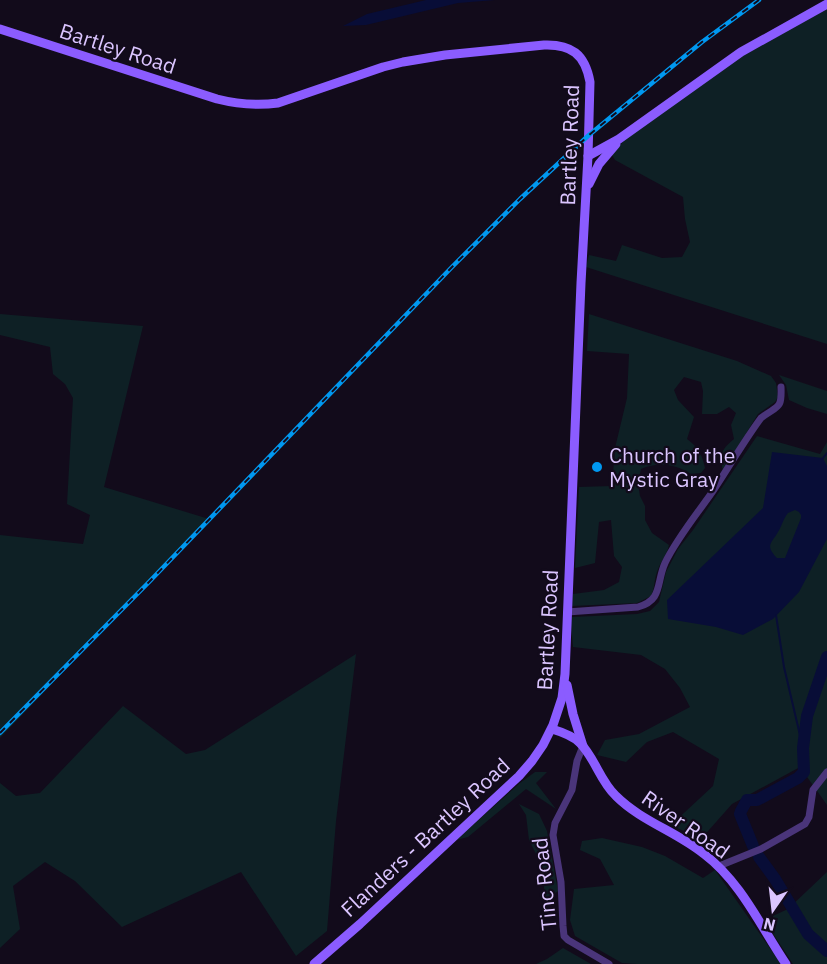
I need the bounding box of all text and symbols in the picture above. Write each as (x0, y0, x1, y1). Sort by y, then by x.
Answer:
street label: Bartley Road (56, 16, 180, 80)
street label: Bartley Road (553, 84, 585, 206)
place label: Church of the Mystic Gray (609, 441, 735, 493)
marker: Church of the Mystic Gray (590, 460, 604, 474)
street label: Bartley Road (530, 569, 564, 691)
street label: Flanders - Bartley Road (334, 751, 516, 923)
street label: River Road (636, 783, 736, 865)
street label: Tinc Road (525, 836, 563, 932)
north arrow (743, 880, 803, 940)
text: N (761, 913, 777, 936)

